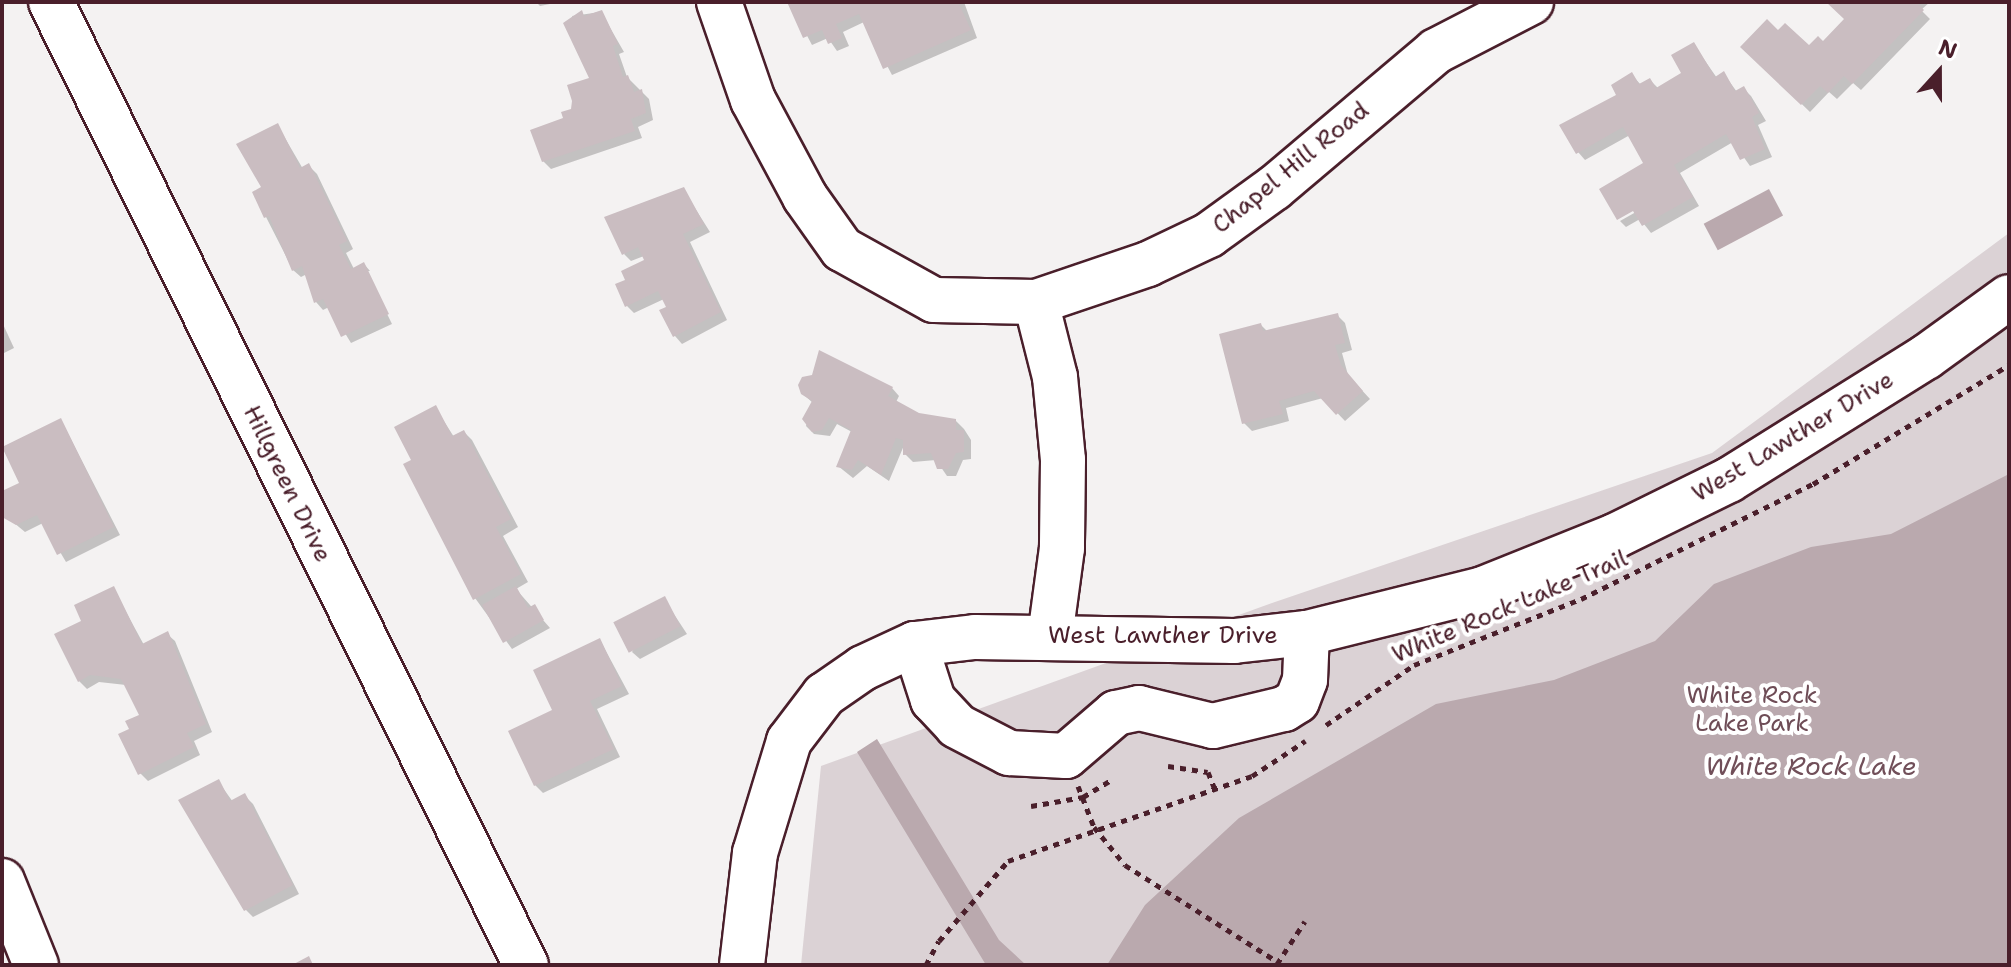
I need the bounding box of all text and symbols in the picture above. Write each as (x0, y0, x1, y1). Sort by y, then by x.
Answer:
north arrow (1899, 32, 1979, 112)
text: N (1934, 32, 1961, 66)
street label: Chapel Hill Road (1207, 96, 1375, 240)
street label: West Lawther Drive (1687, 365, 1899, 509)
street label: Hillgreen Drive (237, 401, 337, 567)
street label: White Rock Lake Trail (1388, 544, 1632, 670)
street label: West Lawther Drive (1048, 622, 1278, 650)
park label: White Rock Lake Park (1686, 682, 1818, 738)
water label: White Rock Lake (1705, 750, 1917, 782)

